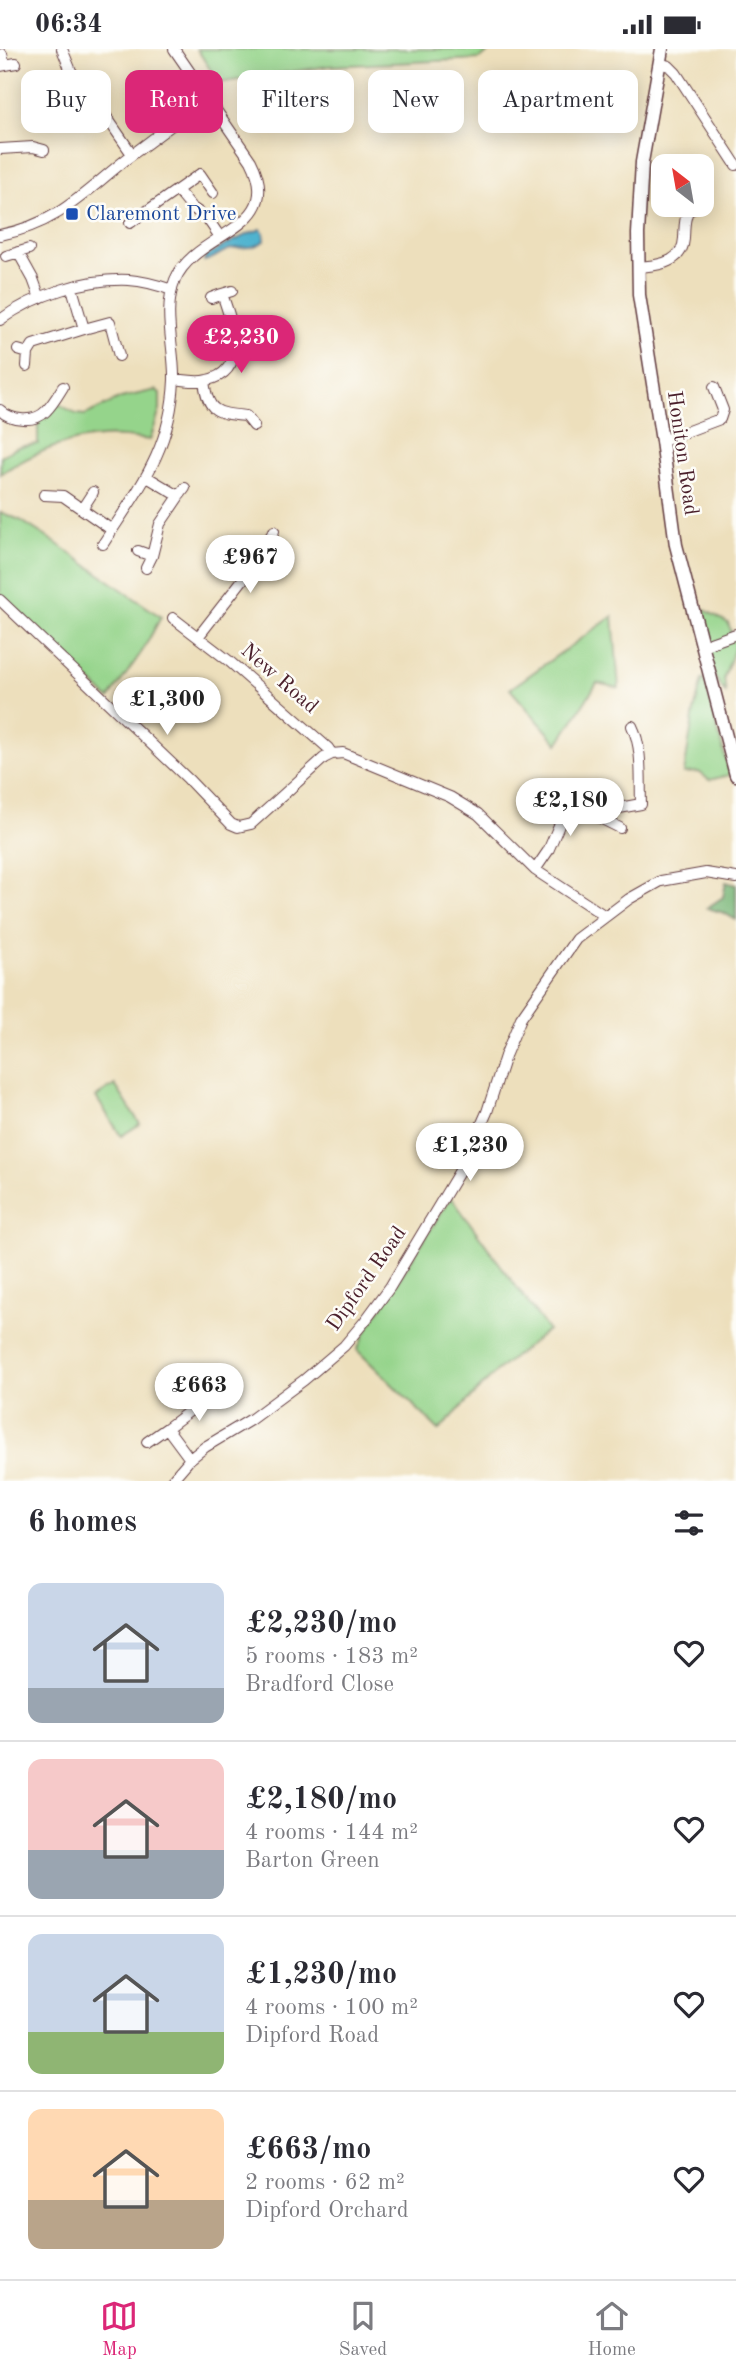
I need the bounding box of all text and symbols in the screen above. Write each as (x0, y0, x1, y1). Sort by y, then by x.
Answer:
text: 06:34 (35, 12, 103, 38)
chip: Buy (21, 70, 111, 133)
chip: Rent (125, 70, 223, 133)
chip: Filters (237, 70, 354, 133)
chip: New (368, 70, 464, 133)
chip: Apartment (478, 70, 638, 133)
north arrow (651, 154, 714, 217)
map controls (651, 154, 714, 217)
place label: Claremont Drive (86, 204, 237, 225)
marker: Claremont Drive (64, 206, 80, 222)
pin: £2,230 (184, 315, 298, 375)
text: £2,230 (203, 326, 279, 349)
street label: Honiton Road (663, 389, 701, 517)
pin: £967 (209, 535, 291, 595)
text: £967 (222, 546, 278, 569)
street label: New Road (236, 640, 322, 718)
pin: £1,300 (110, 677, 224, 737)
text: £1,300 (129, 688, 205, 711)
pin: £2,180 (513, 779, 627, 838)
text: £2,180 (532, 789, 608, 812)
pin: £1,230 (413, 1123, 527, 1183)
text: £1,230 (432, 1134, 508, 1157)
street label: Dipford Road (323, 1223, 411, 1335)
pin: £663 (158, 1363, 240, 1423)
text: £663 (171, 1374, 227, 1397)
icon: filters (670, 1504, 708, 1542)
text: 6 homes (28, 1508, 137, 1538)
text: £2,230/mo (245, 1609, 397, 1639)
icon: home (84, 1611, 168, 1695)
icon: heart (670, 1634, 708, 1672)
text: 5 rooms · 183 m² (245, 1645, 418, 1668)
text: Bradford Close (245, 1673, 394, 1696)
text: £2,180/mo (245, 1785, 397, 1815)
icon: home (84, 1787, 168, 1871)
icon: heart (670, 1810, 708, 1848)
text: 4 rooms · 144 m² (245, 1821, 418, 1844)
text: Barton Green (245, 1849, 380, 1872)
text: £1,230/mo (245, 1960, 397, 1990)
icon: home (84, 1962, 168, 2046)
icon: heart (670, 1985, 708, 2023)
text: 4 rooms · 100 m² (245, 1996, 418, 2019)
text: Dipford Road (245, 2024, 379, 2047)
text: £663/mo (245, 2135, 371, 2165)
icon: home (84, 2137, 168, 2221)
icon: heart (670, 2160, 708, 2198)
text: 2 rooms · 62 m² (245, 2171, 405, 2194)
text: Dipford Orchard (245, 2199, 409, 2222)
tab: Map (100, 2297, 138, 2362)
tab: Saved (339, 2297, 387, 2362)
tab: Home (588, 2297, 636, 2362)

